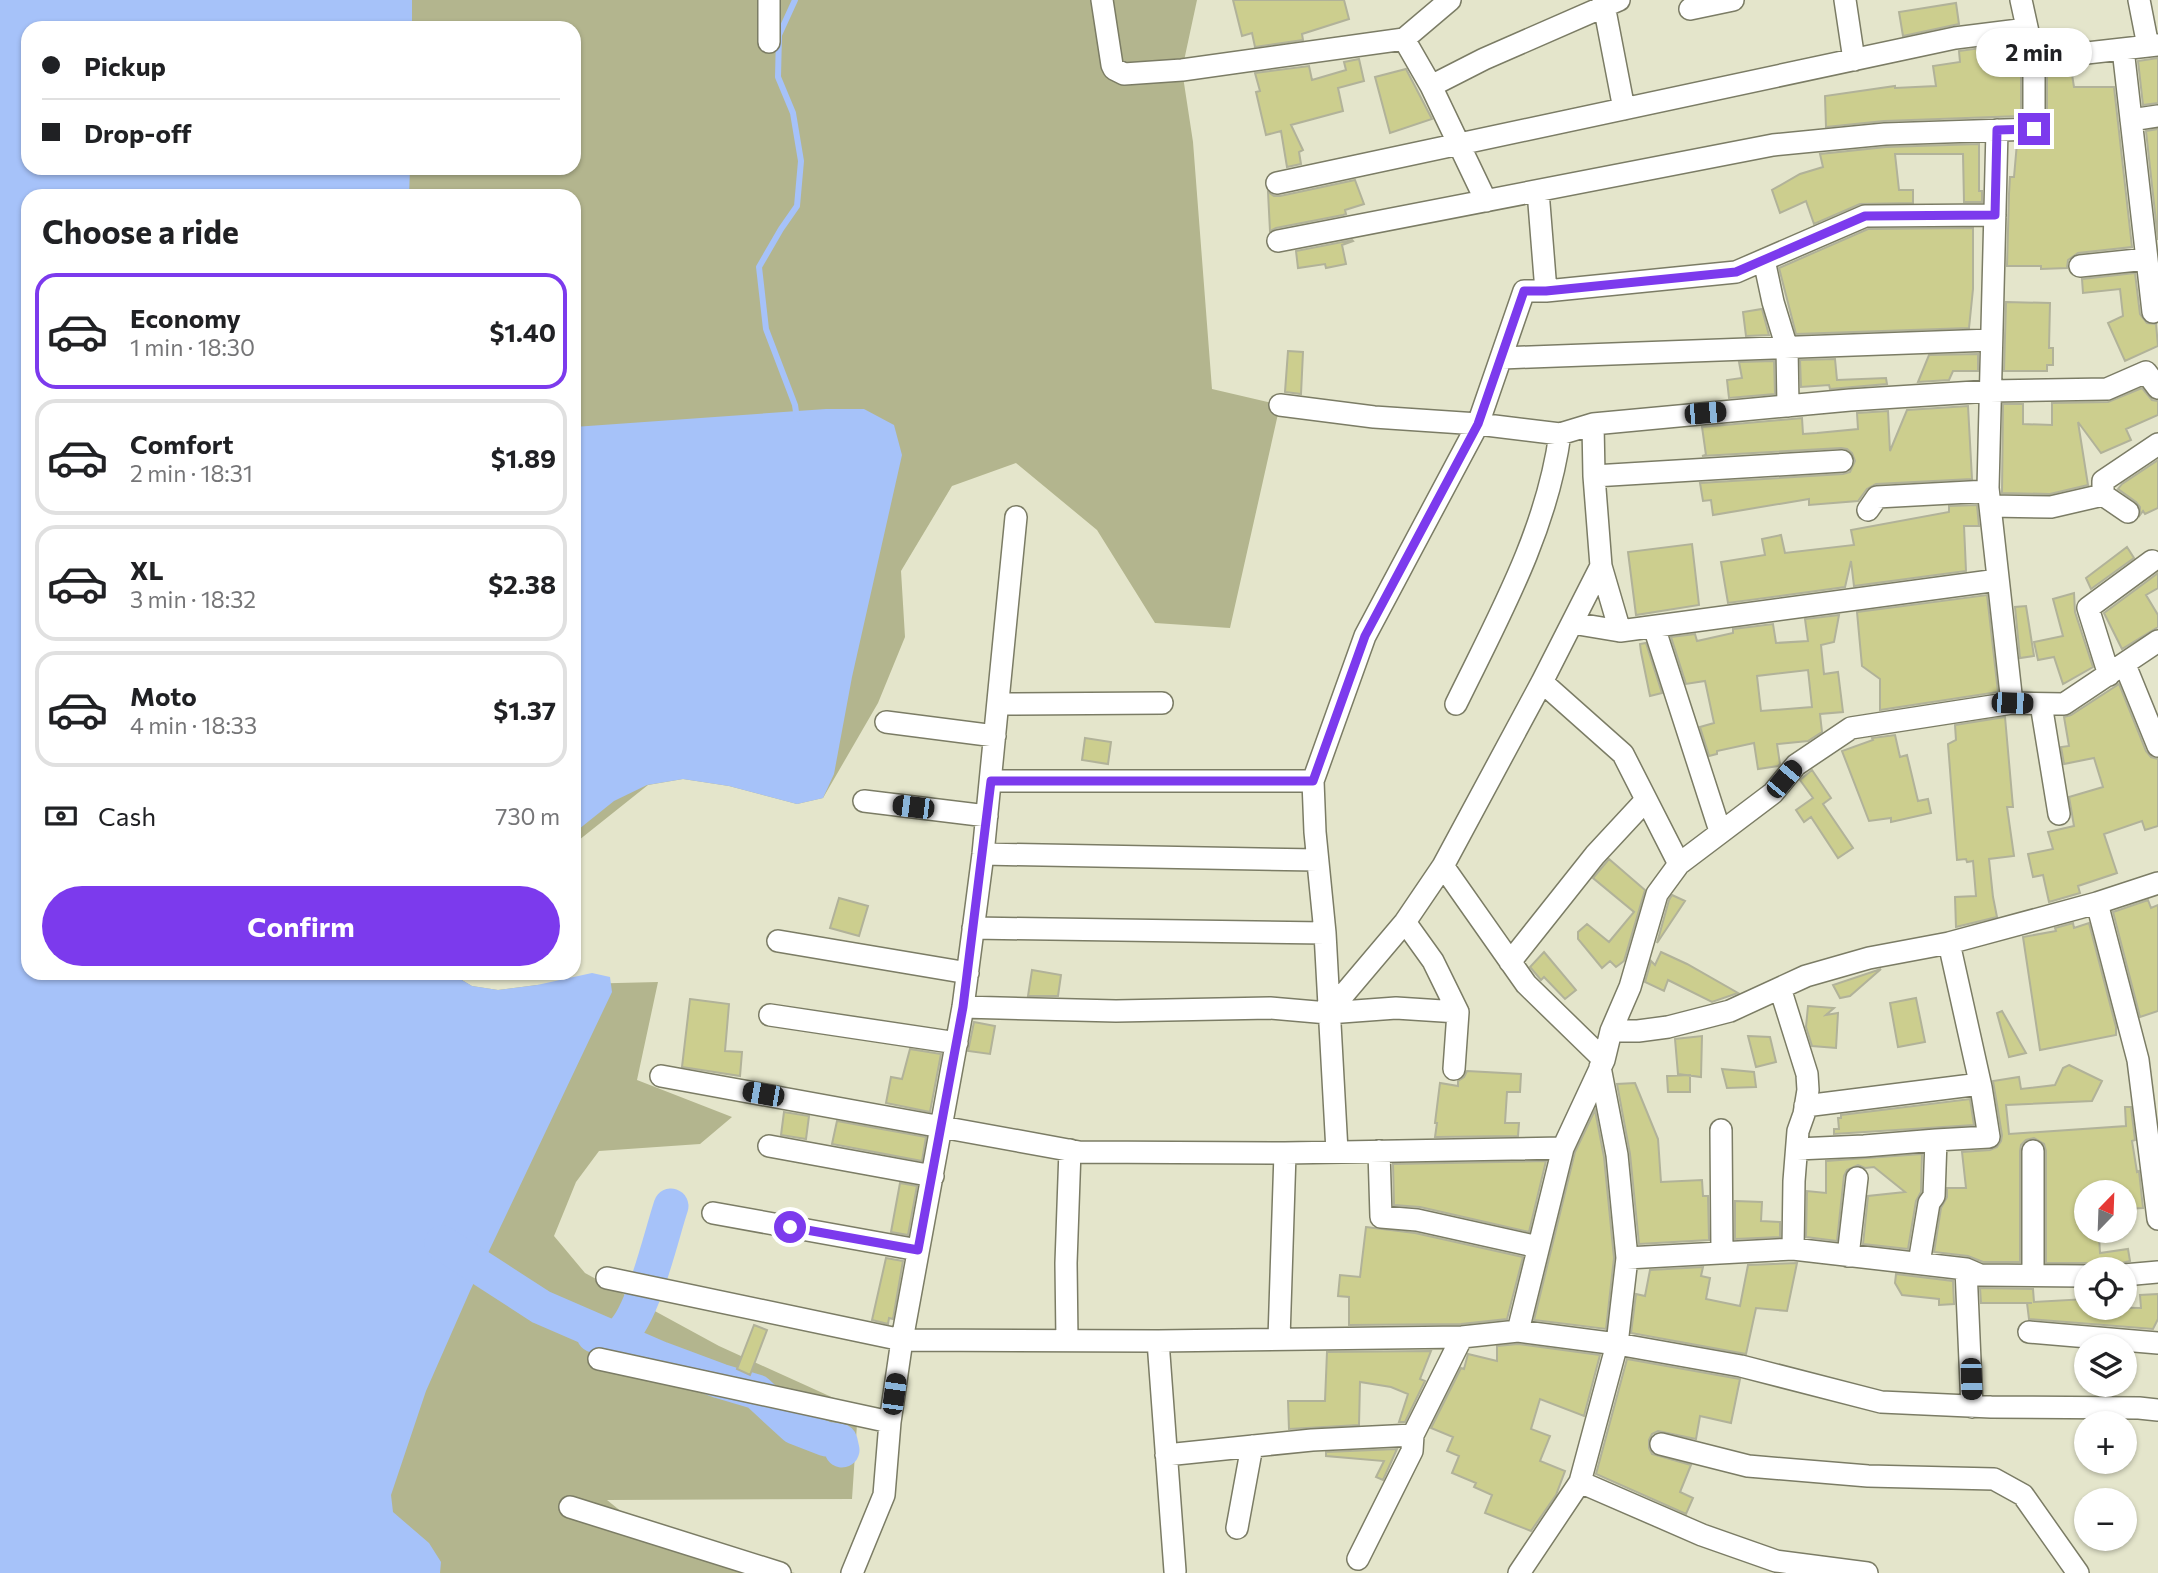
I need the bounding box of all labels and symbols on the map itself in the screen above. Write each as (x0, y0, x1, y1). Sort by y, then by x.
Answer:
callout: 2 min (1976, 27, 2092, 76)
route end (2018, 113, 2050, 145)
car (1684, 401, 1727, 425)
car (1991, 692, 2034, 714)
car (1763, 756, 1806, 802)
car (891, 794, 936, 820)
car (741, 1080, 786, 1108)
north arrow (2074, 1180, 2137, 1242)
route start (774, 1211, 806, 1243)
car (1960, 1358, 1983, 1400)
car (881, 1372, 908, 1416)

